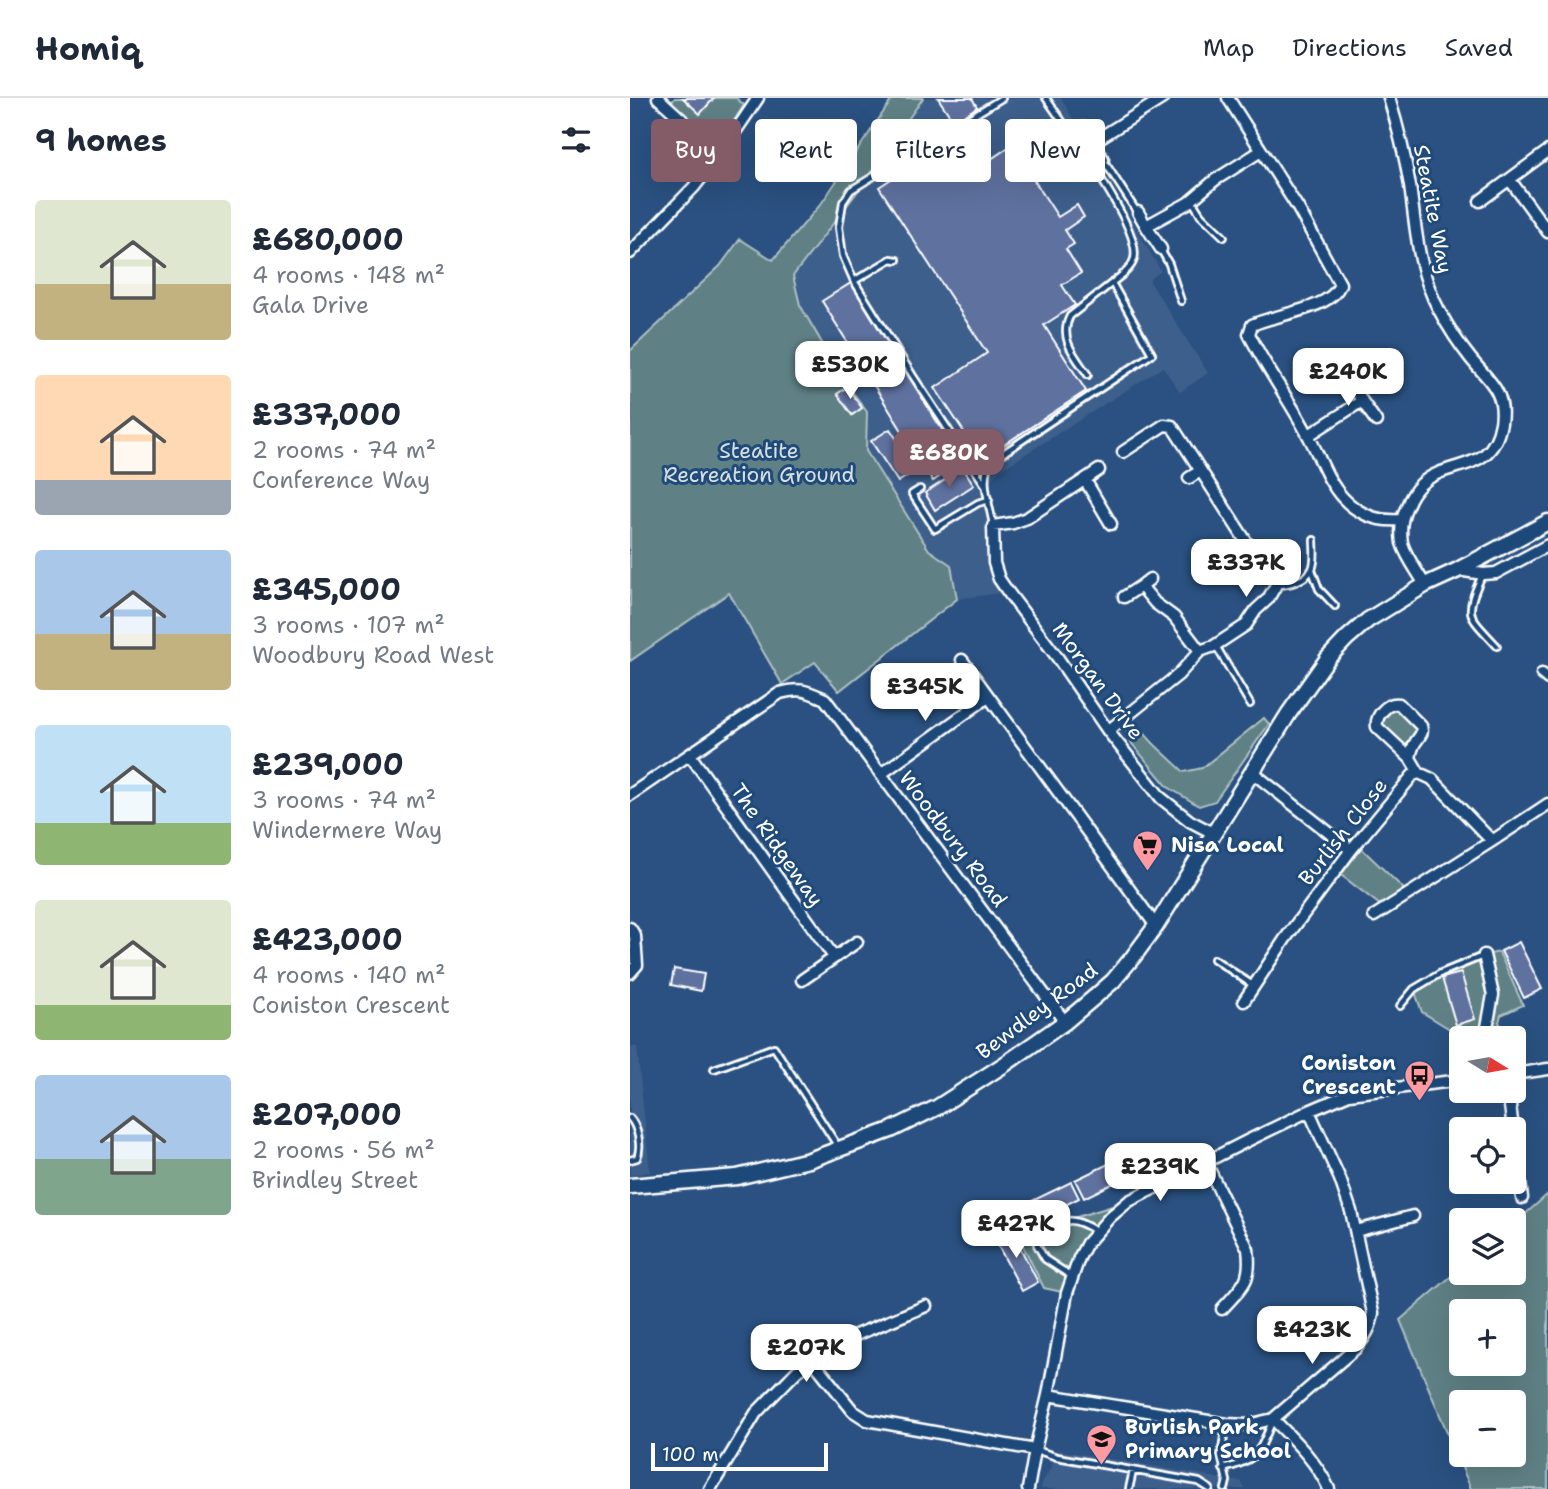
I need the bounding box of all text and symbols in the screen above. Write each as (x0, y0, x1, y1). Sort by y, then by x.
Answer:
text: Homiq (35, 26, 141, 71)
text: Map (1203, 32, 1254, 64)
text: Directions (1292, 32, 1407, 64)
text: Saved (1445, 32, 1513, 64)
chip: Buy (651, 119, 741, 182)
chip: Rent (755, 119, 857, 182)
chip: Filters (871, 119, 991, 182)
chip: New (1005, 119, 1105, 182)
text: 9 homes (35, 120, 167, 161)
icon: filters (557, 121, 595, 159)
street label: Steatite Way (1407, 142, 1459, 276)
text: £680,000 (252, 219, 404, 260)
icon: home (91, 228, 175, 312)
text: 4 rooms · 148 m² (252, 260, 445, 290)
text: Gala Drive (252, 290, 369, 320)
pin: £530K (801, 342, 899, 401)
pin: £240K (1299, 348, 1397, 408)
text: £530K (811, 349, 889, 379)
text: £240K (1309, 356, 1387, 386)
text: £337,000 (252, 394, 401, 435)
icon: home (91, 403, 175, 487)
pin: £680K (900, 430, 998, 489)
text: 2 rooms · 74 m² (252, 435, 436, 465)
park label: Steatite Recreation Ground (663, 437, 855, 489)
text: £680K (909, 437, 989, 467)
text: Conference Way (252, 465, 430, 495)
pin: £337K (1197, 540, 1295, 599)
text: £337K (1207, 547, 1285, 577)
text: £345,000 (252, 569, 401, 610)
icon: home (91, 578, 175, 662)
text: 3 rooms · 107 m² (252, 610, 445, 640)
street label: Morgan Drive (1046, 617, 1150, 745)
text: Woodbury Road West (252, 640, 494, 670)
pin: £345K (876, 664, 974, 723)
text: £345K (887, 671, 963, 701)
text: £239,000 (252, 744, 404, 785)
icon: home (91, 753, 175, 837)
street label: Woodbury Road (893, 765, 1013, 913)
street label: Burlish Close (1292, 773, 1394, 891)
street label: The Ridgeway (724, 778, 830, 912)
text: 3 rooms · 74 m² (252, 785, 436, 815)
text: Windermere Way (252, 815, 442, 845)
supermarket icon: Nisa Local (1131, 828, 1165, 872)
place label: Nisa Local (1171, 831, 1284, 859)
text: £423,000 (252, 919, 403, 960)
icon: home (91, 928, 175, 1012)
street label: Bewdley Road (971, 956, 1103, 1066)
text: 4 rooms · 140 m² (252, 960, 446, 990)
text: Coniston Crescent (252, 990, 450, 1020)
north arrow (1449, 1026, 1526, 1102)
map controls (1449, 1026, 1526, 1467)
place label: Coniston Crescent (1301, 1049, 1396, 1101)
bus stop icon: Coniston Crescent (1402, 1058, 1436, 1102)
text: £207,000 (252, 1094, 402, 1135)
icon: home (91, 1103, 175, 1187)
button: locate (1449, 1117, 1526, 1194)
text: 2 rooms · 56 m² (252, 1135, 435, 1165)
pin: £239K (1111, 1144, 1209, 1203)
text: £239K (1121, 1151, 1199, 1181)
text: Brindley Street (252, 1165, 418, 1195)
pin: £427K (967, 1200, 1065, 1260)
text: £427K (977, 1208, 1055, 1238)
button: layers (1449, 1208, 1526, 1285)
button: + (1449, 1299, 1526, 1376)
pin: £423K (1263, 1306, 1361, 1366)
text: £423K (1273, 1314, 1351, 1344)
pin: £207K (757, 1324, 855, 1384)
text: £207K (767, 1332, 845, 1362)
button: − (1449, 1390, 1526, 1467)
place label: Burlish Park Primary School (1125, 1413, 1291, 1465)
school or university icon: Burlish Park Primary School (1085, 1422, 1119, 1466)
scale bar (651, 1440, 828, 1472)
text: 100 m (662, 1442, 719, 1467)

